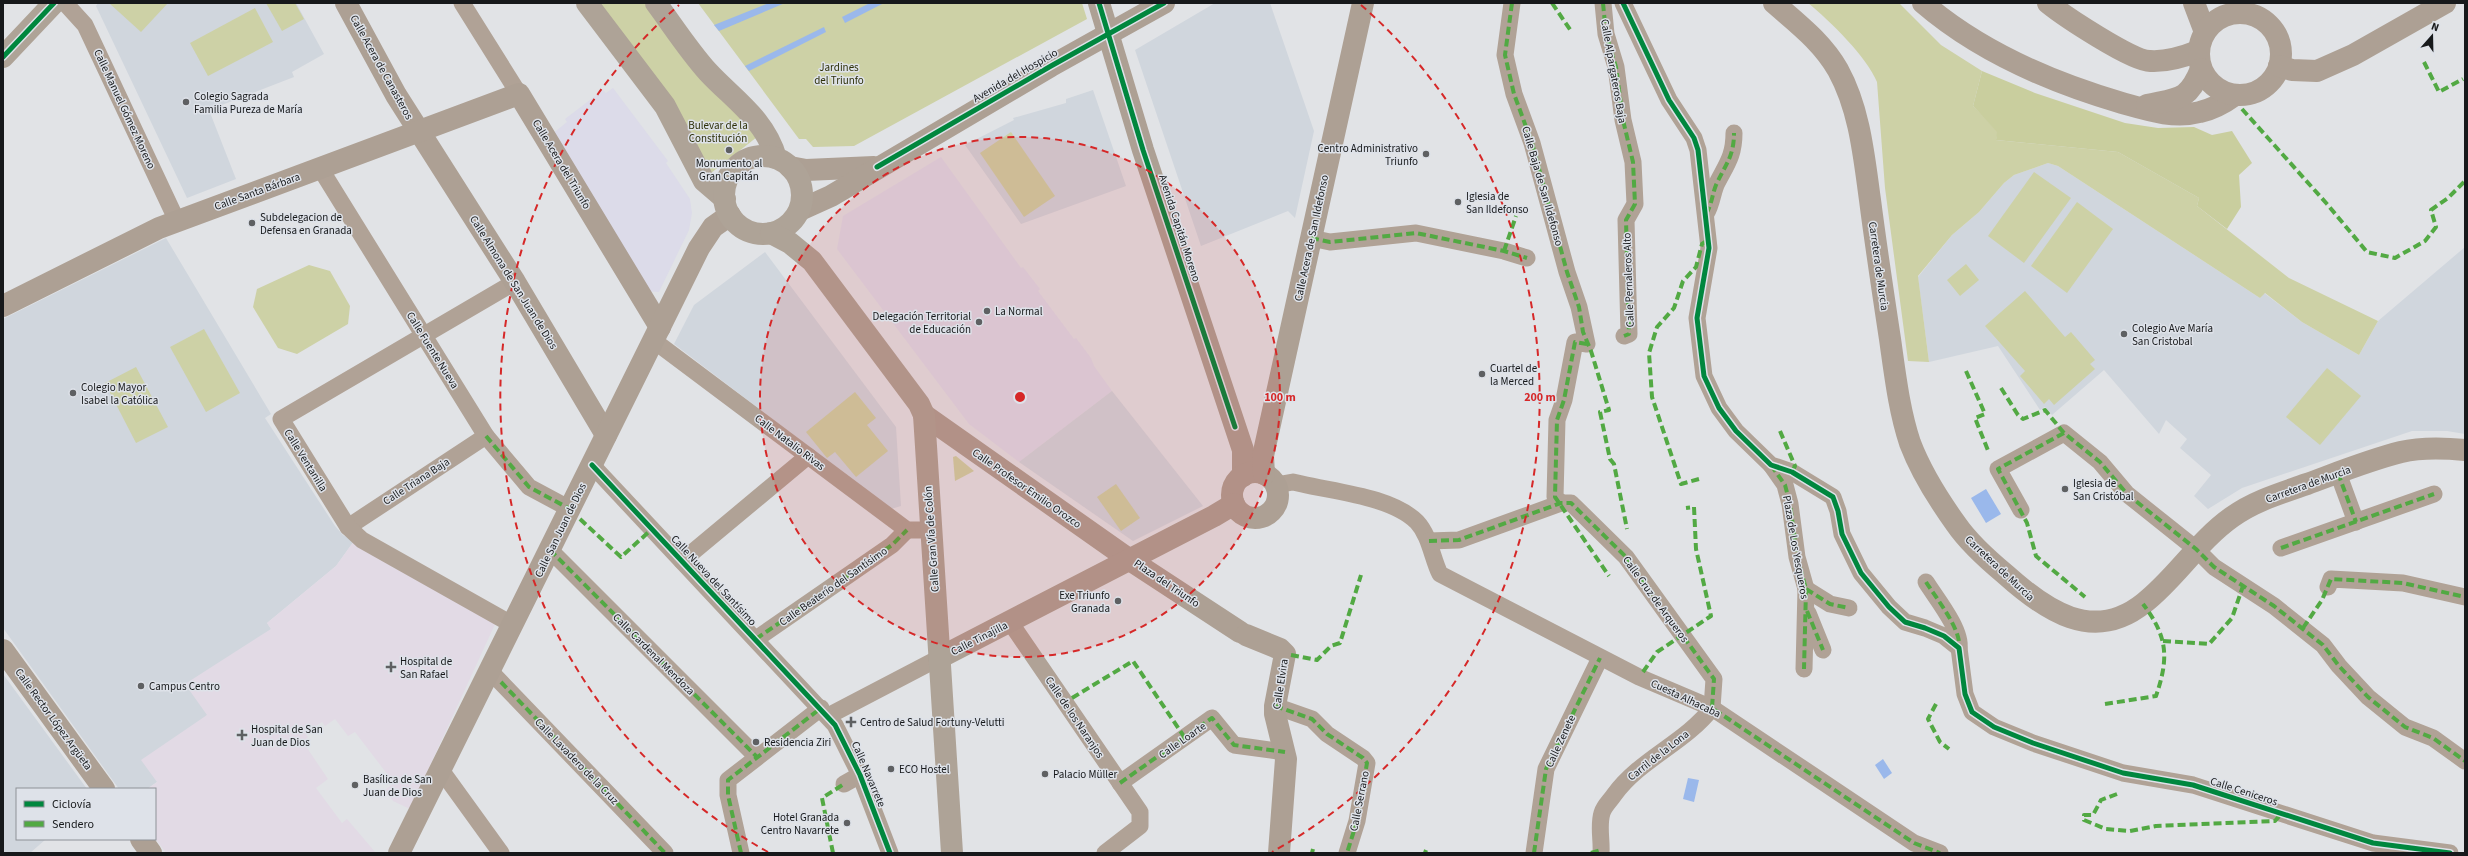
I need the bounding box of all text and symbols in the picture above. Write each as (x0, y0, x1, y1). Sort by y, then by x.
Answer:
street label: Calle Acera de Canasteros (347, 12, 417, 123)
north arrow (2412, 16, 2452, 56)
street label: Calle Alpargateros Baja (1597, 18, 1630, 124)
text: N (2429, 19, 2441, 35)
street label: Avenida del Hospicio (970, 45, 1061, 106)
street label: Calle Manuel Gómez Moreno (90, 47, 159, 171)
park label: Jardines del Triunfo (814, 60, 864, 88)
place label: Colegio Sagrada Familia Pureza de María (194, 89, 303, 117)
marker: Colegio Sagrada Familia Pureza de María (181, 97, 191, 107)
street label: Calle Acera del Triunfo (529, 117, 594, 212)
park label: Bulevar de la Constitución (688, 118, 748, 146)
street label: Calle Baja de San Ildefonso (1518, 125, 1567, 248)
place label: Centro Administrativo Triunfo (1317, 141, 1418, 169)
marker: Monumento al Gran Capitán (724, 145, 734, 155)
marker: Centro Administrativo Triunfo (1421, 149, 1431, 159)
place label: Monumento al Gran Capitán (696, 156, 763, 184)
street label: Calle Santa Bárbara (212, 169, 302, 214)
street label: Avenida Capitán Moreno (1155, 173, 1204, 284)
street label: Calle Acera de San Ildefonso (1291, 173, 1332, 303)
place label: Iglesia de San Ildefonso (1466, 189, 1529, 217)
marker: Iglesia de San Ildefonso (1453, 197, 1463, 207)
place label: Subdelegacion de Defensa en Granada (260, 210, 352, 238)
street label: Calle Almona de San Juan de Dios (466, 213, 561, 352)
marker: Subdelegacion de Defensa en Granada (247, 218, 257, 228)
street label: Carretera de Murcia (1865, 221, 1892, 312)
street label: Calle Pernaleros Alto (1619, 232, 1638, 328)
place label: La Normal (995, 304, 1043, 319)
marker: La Normal (982, 306, 992, 316)
street label: Calle Fuente Nueva (403, 309, 462, 392)
place label: Delegación Territorial de Educación (872, 309, 971, 337)
marker: Delegación Territorial de Educación (974, 317, 984, 327)
place label: Colegio Ave María San Cristobal (2132, 321, 2213, 349)
marker: Colegio Ave María San Cristobal (2119, 329, 2129, 339)
place label: Cuartel de la Merced (1490, 361, 1538, 389)
marker: Cuartel de la Merced (1477, 369, 1487, 379)
place label: Colegio Mayor Isabel la Católica (81, 380, 158, 408)
marker: Colegio Mayor Isabel la Católica (68, 388, 78, 398)
text: 100 m (1264, 389, 1296, 406)
text: 200 m (1524, 389, 1556, 406)
centre of rings (1013, 390, 1027, 404)
street label: Calle Natalio Rivas (752, 411, 828, 474)
street label: Calle Ventanilla (280, 426, 331, 494)
street label: Calle Profesor Emilio Orozco (969, 445, 1084, 532)
street label: Calle Triana Baja (380, 454, 452, 509)
street label: Carretera de Murcia (2263, 462, 2353, 507)
place label: Iglesia de San Cristóbal (2073, 476, 2134, 504)
street label: Calle San Juan de Dios (531, 480, 590, 580)
marker: Iglesia de San Cristóbal (2060, 484, 2070, 494)
street label: Calle Gran Vía de Colón (920, 485, 943, 592)
street label: Plaza de Los Yesqueros (1779, 494, 1812, 601)
street label: Calle Nueva del Santísimo (668, 532, 760, 629)
street label: Carretera de Murcia (1962, 532, 2038, 604)
street label: Calle Beaterío del Santísimo (776, 543, 890, 629)
street label: Calle Cruz de Arqueros (1619, 553, 1692, 646)
street label: Plaza del Triunfo (1131, 556, 1203, 611)
place label: Exe Triunfo Granada (1059, 588, 1110, 616)
marker: Exe Triunfo Granada (1113, 596, 1123, 606)
street label: Calle Cardenal Mendoza (609, 610, 698, 699)
street label: Calle Tinajilla (948, 618, 1010, 659)
place label: Hospital de San Rafael (400, 654, 453, 682)
street label: Calle Elvira (1269, 658, 1292, 710)
marker: Hospital de San Rafael (385, 661, 397, 673)
street label: Calle Rector López Argüeta (12, 665, 96, 773)
street label: Calle de los Naranjos (1042, 674, 1108, 761)
street label: Cuesta Alhacaba (1648, 676, 1723, 721)
place label: Campus Centro (149, 679, 220, 694)
marker: Campus Centro (136, 681, 146, 691)
street label: Calle Zenete (1542, 712, 1579, 770)
street label: Calle Lavadero de la Cruz (531, 715, 622, 808)
place label: Centro de Salud Fortuny-Velutti (860, 715, 1004, 730)
marker: Centro de Salud Fortuny-Velutti (845, 716, 857, 728)
street label: Calle Loarte (1156, 718, 1209, 762)
place label: Hospital de San Juan de Dios (251, 722, 323, 750)
street label: Carril de la Lona (1624, 727, 1692, 784)
marker: Hospital de San Juan de Dios (236, 729, 248, 741)
place label: Residencia Ziri (764, 735, 831, 750)
marker: Residencia Ziri (751, 737, 761, 747)
street label: Calle Navarrete (848, 739, 889, 810)
place label: ECO Hostel (899, 762, 950, 777)
marker: ECO Hostel (886, 764, 896, 774)
place label: Palacio Müller (1053, 767, 1118, 782)
marker: Palacio Müller (1040, 769, 1050, 779)
street label: Calle Serrano (1346, 770, 1373, 833)
place label: Basílica de San Juan de Dios (363, 772, 432, 800)
street label: Calle Ceniceros (2208, 774, 2280, 810)
marker: Basílica de San Juan de Dios (350, 780, 360, 790)
legend (16, 788, 156, 840)
text: Ciclovía (52, 796, 91, 813)
place label: Hotel Granada Centro Navarrete (761, 810, 840, 838)
text: Sendero (52, 816, 94, 833)
marker: Hotel Granada Centro Navarrete (842, 818, 852, 828)

